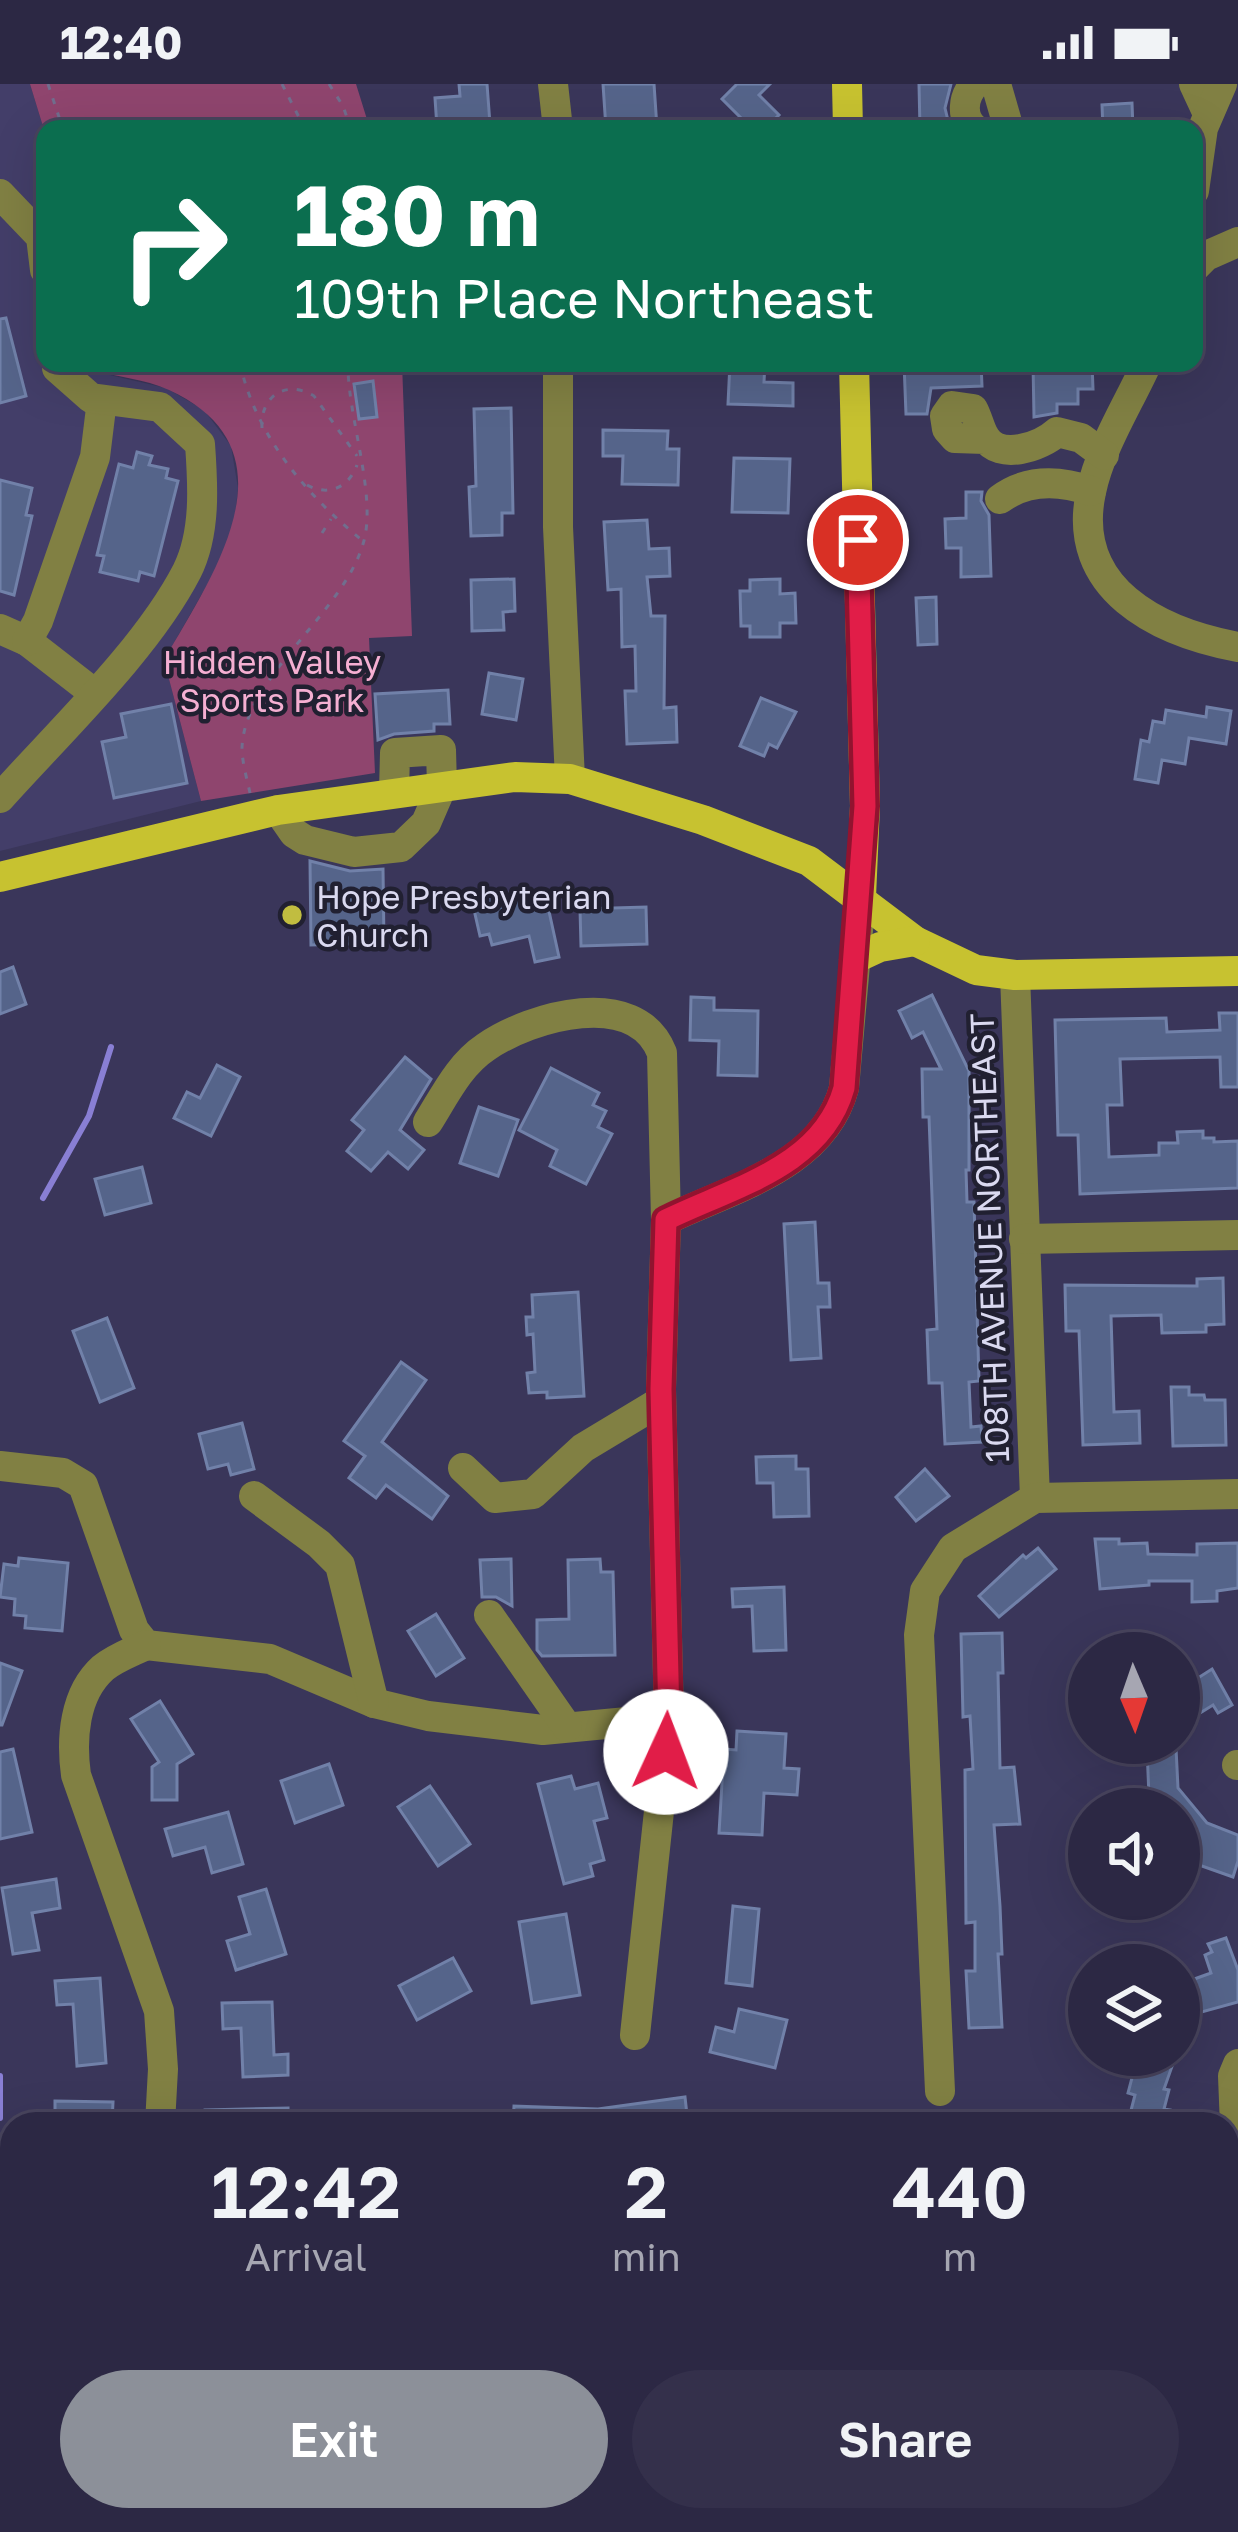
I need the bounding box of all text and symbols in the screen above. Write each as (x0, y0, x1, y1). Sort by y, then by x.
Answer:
text: 12:40 (60, 15, 182, 69)
text: 180 m (294, 164, 540, 264)
icon: right (96, 168, 252, 324)
text: 109th Place Northeast (294, 265, 875, 330)
pin (807, 489, 909, 591)
icon: arrive (825, 507, 891, 573)
park label: Hidden Valley Sports Park (163, 642, 381, 719)
place label: Hope Presbyterian Church (316, 877, 611, 954)
marker: Hope Presbyterian Church (279, 902, 305, 928)
street label: 108TH AVENUE NORTHEAST (962, 1013, 1016, 1463)
north arrow (1068, 1632, 1200, 1764)
map controls (1068, 1632, 1200, 2076)
position arrow (603, 1689, 729, 1815)
button: sound (1068, 1788, 1200, 1920)
button: layers (1068, 1944, 1200, 2076)
text: 12:42 (211, 2147, 401, 2234)
text: 2 (625, 2147, 668, 2234)
text: 440 (892, 2147, 1028, 2234)
text: Arrival (245, 2233, 367, 2280)
text: min (612, 2233, 681, 2280)
text: m (943, 2233, 977, 2280)
button: Exit (60, 2370, 608, 2508)
button: Share (632, 2370, 1179, 2508)

